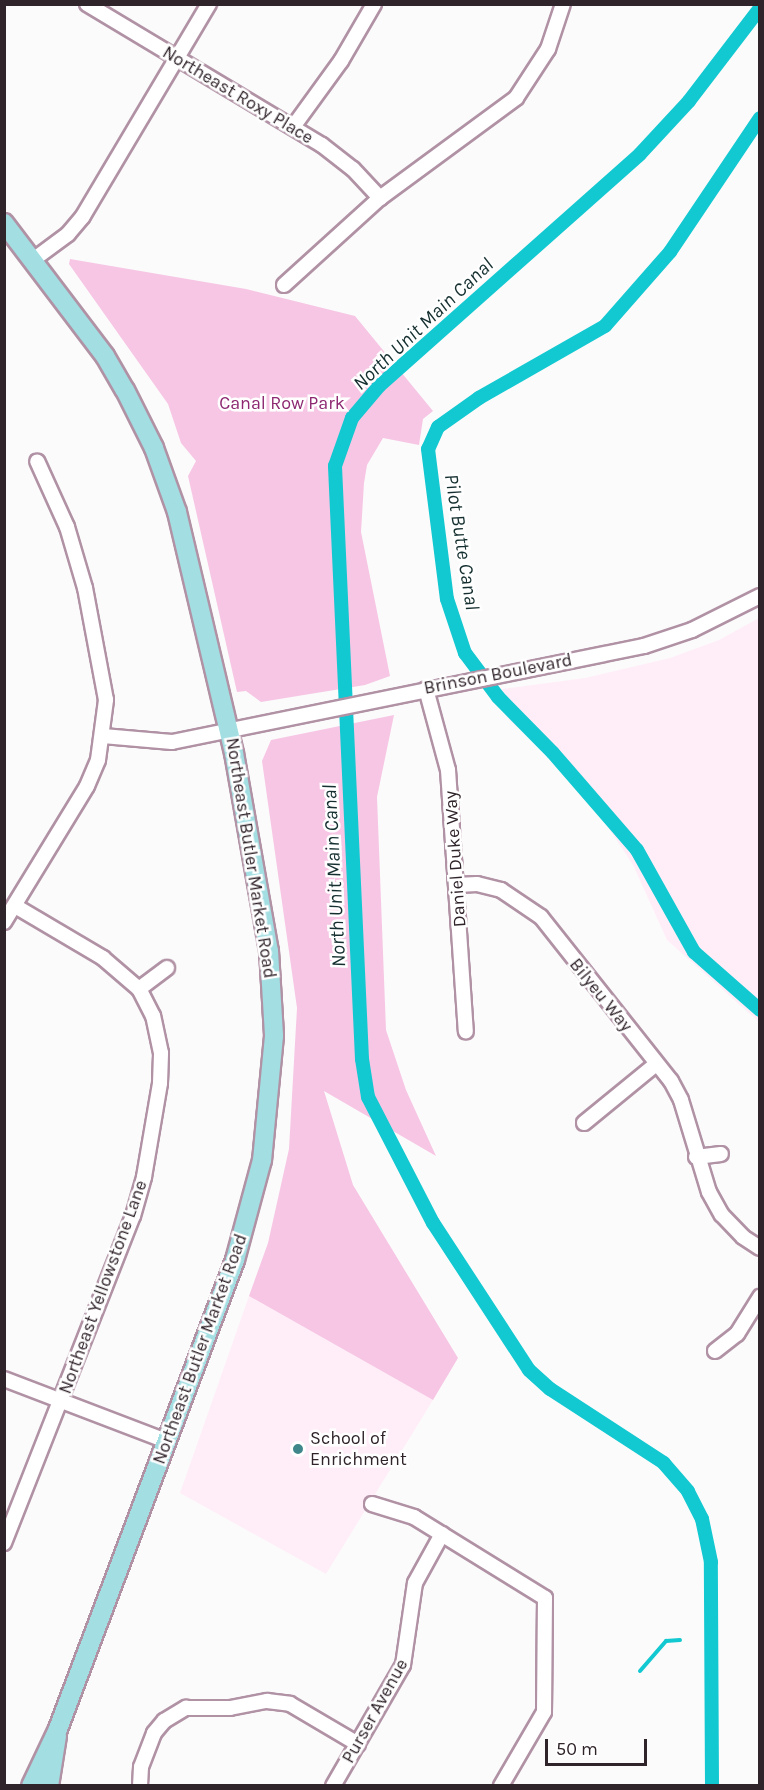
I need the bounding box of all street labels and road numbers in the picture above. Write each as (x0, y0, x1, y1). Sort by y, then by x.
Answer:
street label: Northeast Roxy Place (159, 41, 317, 149)
street label: Brinson Boulevard (422, 649, 574, 699)
street label: Northeast Butler Market Road (221, 736, 281, 980)
street label: Daniel Duke Way (439, 790, 471, 928)
street label: Bilyeu Way (565, 954, 637, 1036)
street label: Northeast Yellowstone Lane (54, 1177, 152, 1397)
street label: Northeast Butler Market Road (148, 1231, 252, 1467)
street label: Purser Avenue (337, 1655, 413, 1767)

